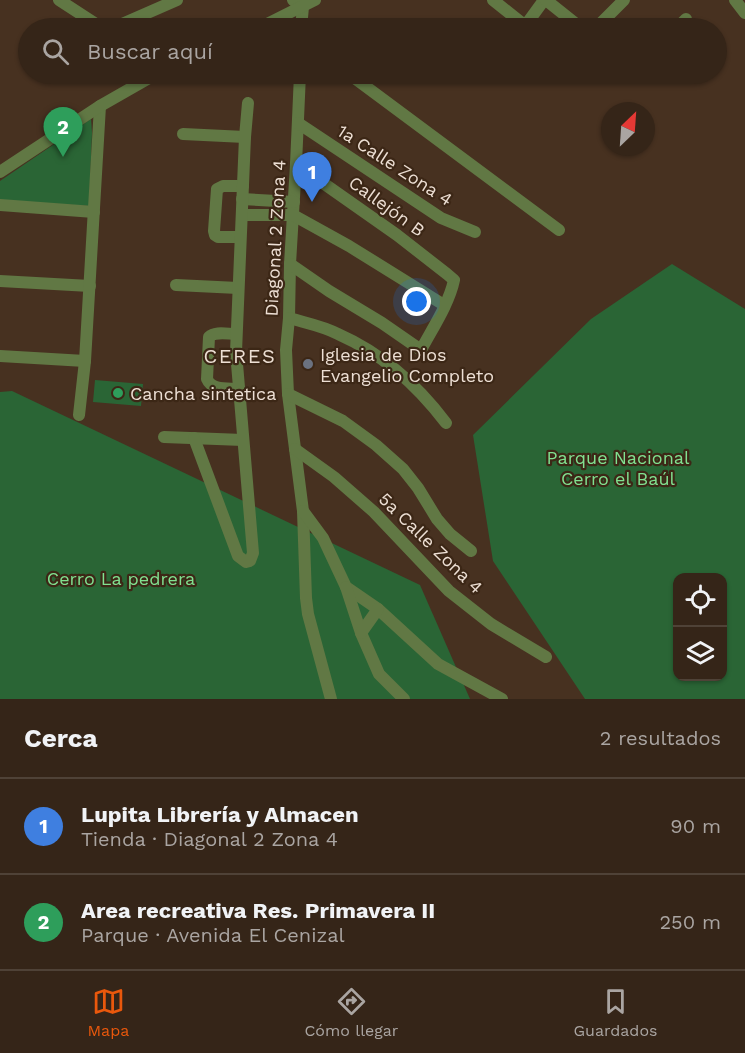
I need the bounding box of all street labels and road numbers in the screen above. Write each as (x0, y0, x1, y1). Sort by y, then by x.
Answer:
street label: 1a Calle Zona 4 (334, 120, 456, 210)
street label: Diagonal 2 Zona 4 (260, 159, 290, 317)
street label: Callejón B (345, 171, 429, 241)
street label: 5a Calle Zona 4 (375, 488, 487, 598)

